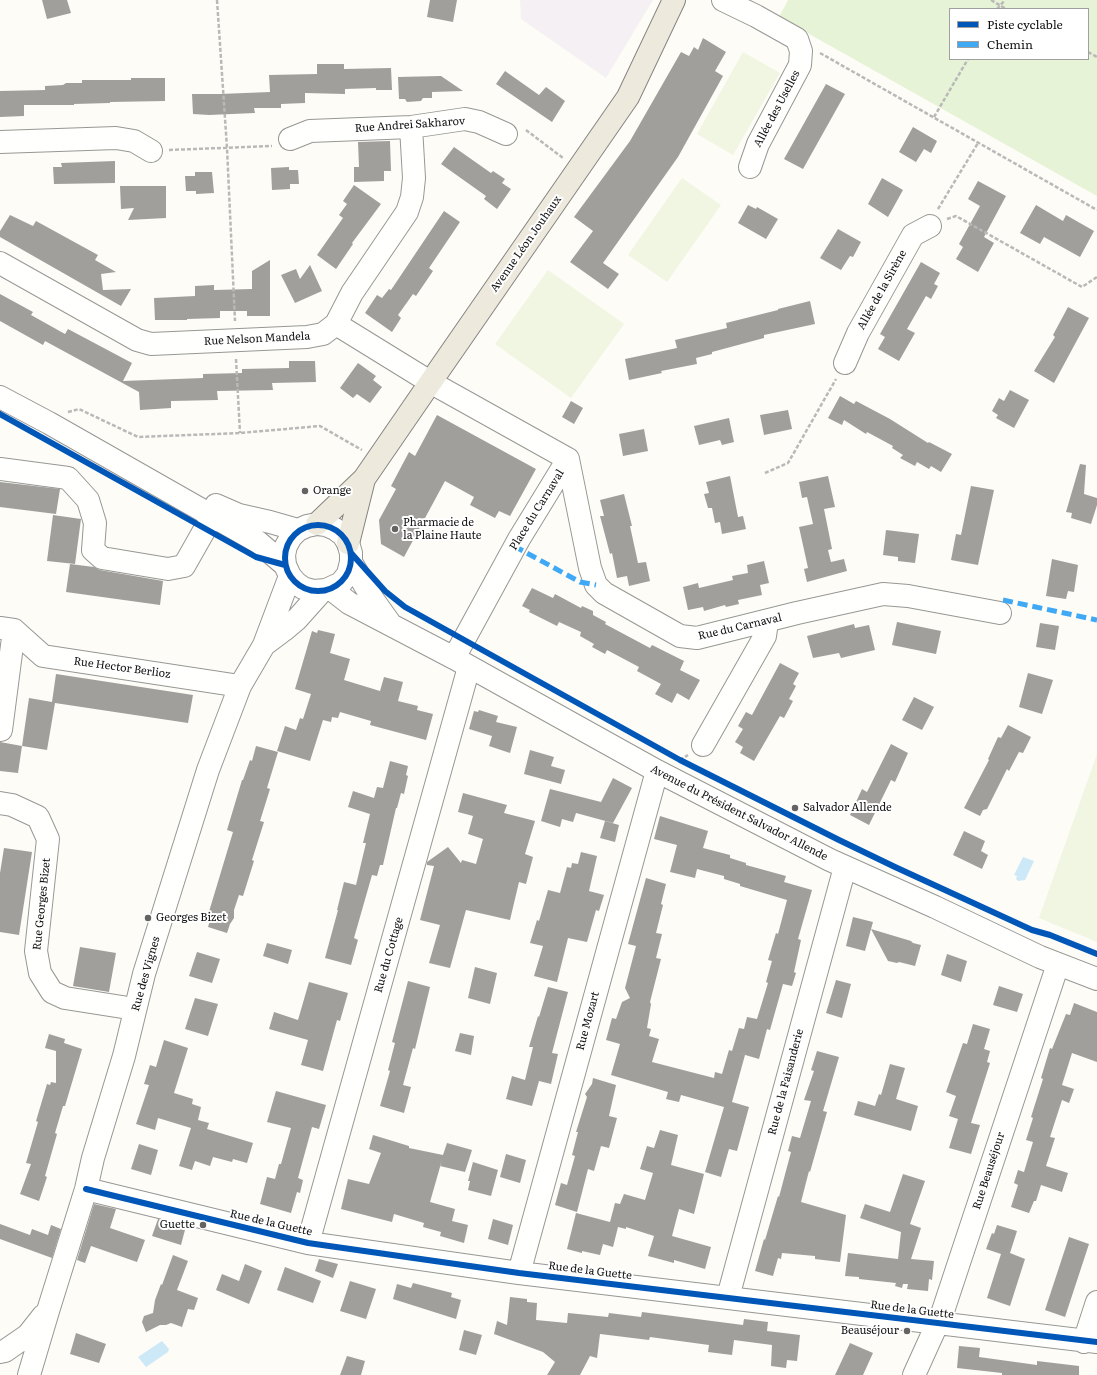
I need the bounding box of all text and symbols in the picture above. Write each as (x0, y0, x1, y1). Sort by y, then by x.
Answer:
legend (949, 8, 1089, 60)
text: Piste cyclable (987, 15, 1063, 33)
text: Chemin (987, 35, 1033, 53)
street label: Allée des Uselles (751, 68, 803, 150)
street label: Rue Andrei Sakharov (354, 115, 466, 135)
street label: Avenue Léon Jouhaux (488, 193, 564, 295)
street label: Allée de la Sirène (855, 248, 909, 332)
street label: Rue Nelson Mandela (203, 330, 311, 348)
street label: Place du Carnaval (507, 467, 567, 553)
place label: Orange (313, 484, 351, 498)
marker: Orange (300, 486, 310, 496)
place label: Pharmacie de la Plaine Haute (403, 516, 481, 542)
marker: Pharmacie de la Plaine Haute (390, 524, 400, 534)
street label: Rue du Carnaval (697, 611, 783, 643)
street label: Rue Hector Berlioz (73, 655, 171, 681)
street label: Avenue du Président Salvador Allende (648, 762, 830, 864)
place label: Salvador Allende (803, 801, 892, 815)
marker: Salvador Allende (790, 803, 800, 813)
street label: Rue Georges Bizet (31, 857, 53, 951)
place label: Georges Bizet (156, 911, 226, 925)
marker: Georges Bizet (143, 913, 153, 923)
street label: Rue du Cottage (372, 915, 406, 995)
street label: Rue des Vignes (129, 935, 163, 1013)
street label: Rue Mozart (574, 990, 602, 1052)
street label: Rue de la Faisanderie (765, 1027, 807, 1137)
street label: Rue Beauséjour (970, 1131, 1008, 1211)
street label: Rue de la Guette (229, 1207, 313, 1239)
place label: Guette (160, 1218, 195, 1232)
marker: Guette (198, 1220, 208, 1230)
street label: Rue de la Guette (547, 1259, 633, 1283)
street label: Rue de la Guette (869, 1298, 955, 1322)
place label: Beauséjour (841, 1324, 899, 1338)
marker: Beauséjour (902, 1326, 912, 1336)

